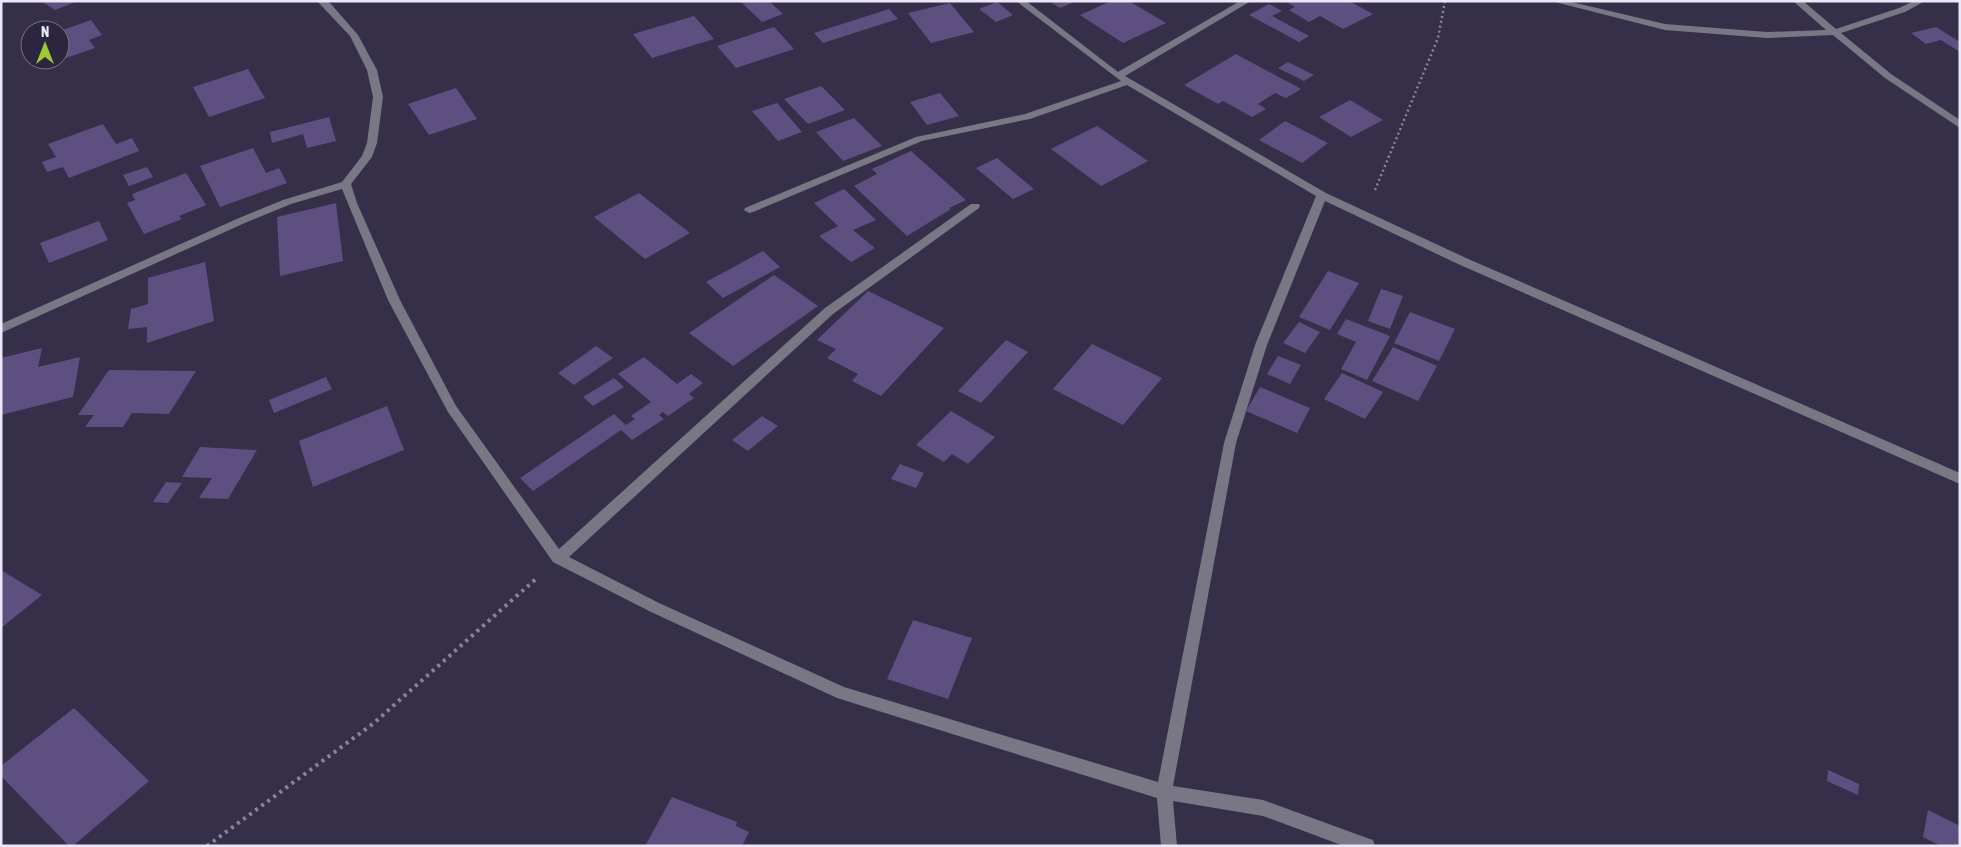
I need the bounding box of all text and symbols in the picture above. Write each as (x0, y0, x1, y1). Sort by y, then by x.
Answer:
north arrow (20, 20, 70, 70)
text: N (41, 24, 49, 40)

